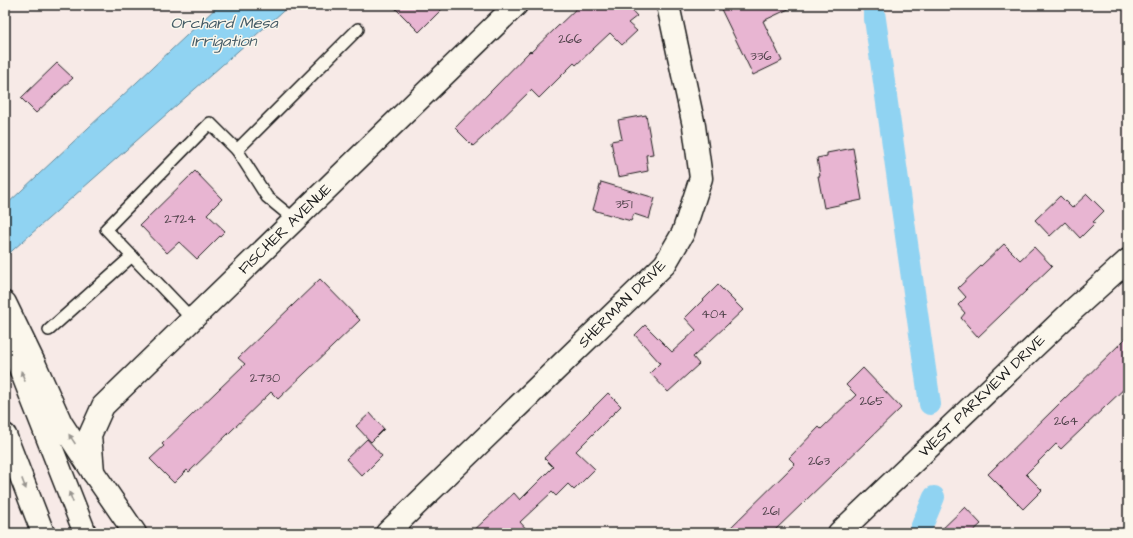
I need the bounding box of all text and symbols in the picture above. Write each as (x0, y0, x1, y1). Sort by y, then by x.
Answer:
water label: Orchard Mesa Irrigation (170, 12, 278, 53)
house number: 266 (558, 30, 582, 48)
house number: 336 (750, 47, 772, 65)
street label: FISCHER AVENUE (234, 179, 336, 279)
house number: 351 (615, 195, 633, 213)
house number: 2724 (164, 210, 196, 228)
street label: SHERMAN DRIVE (573, 255, 671, 353)
house number: 404 (701, 305, 727, 323)
street label: WEST PARKVIEW DRIVE (914, 330, 1050, 462)
one-way arrow (20, 369, 26, 381)
house number: 2730 (250, 369, 280, 387)
house number: 265 (860, 392, 884, 410)
house number: 264 (1054, 412, 1078, 430)
one-way arrow (68, 434, 76, 444)
house number: 263 (808, 452, 830, 470)
one-way arrow (22, 479, 28, 491)
one-way arrow (67, 490, 73, 502)
house number: 261 (762, 502, 780, 520)

